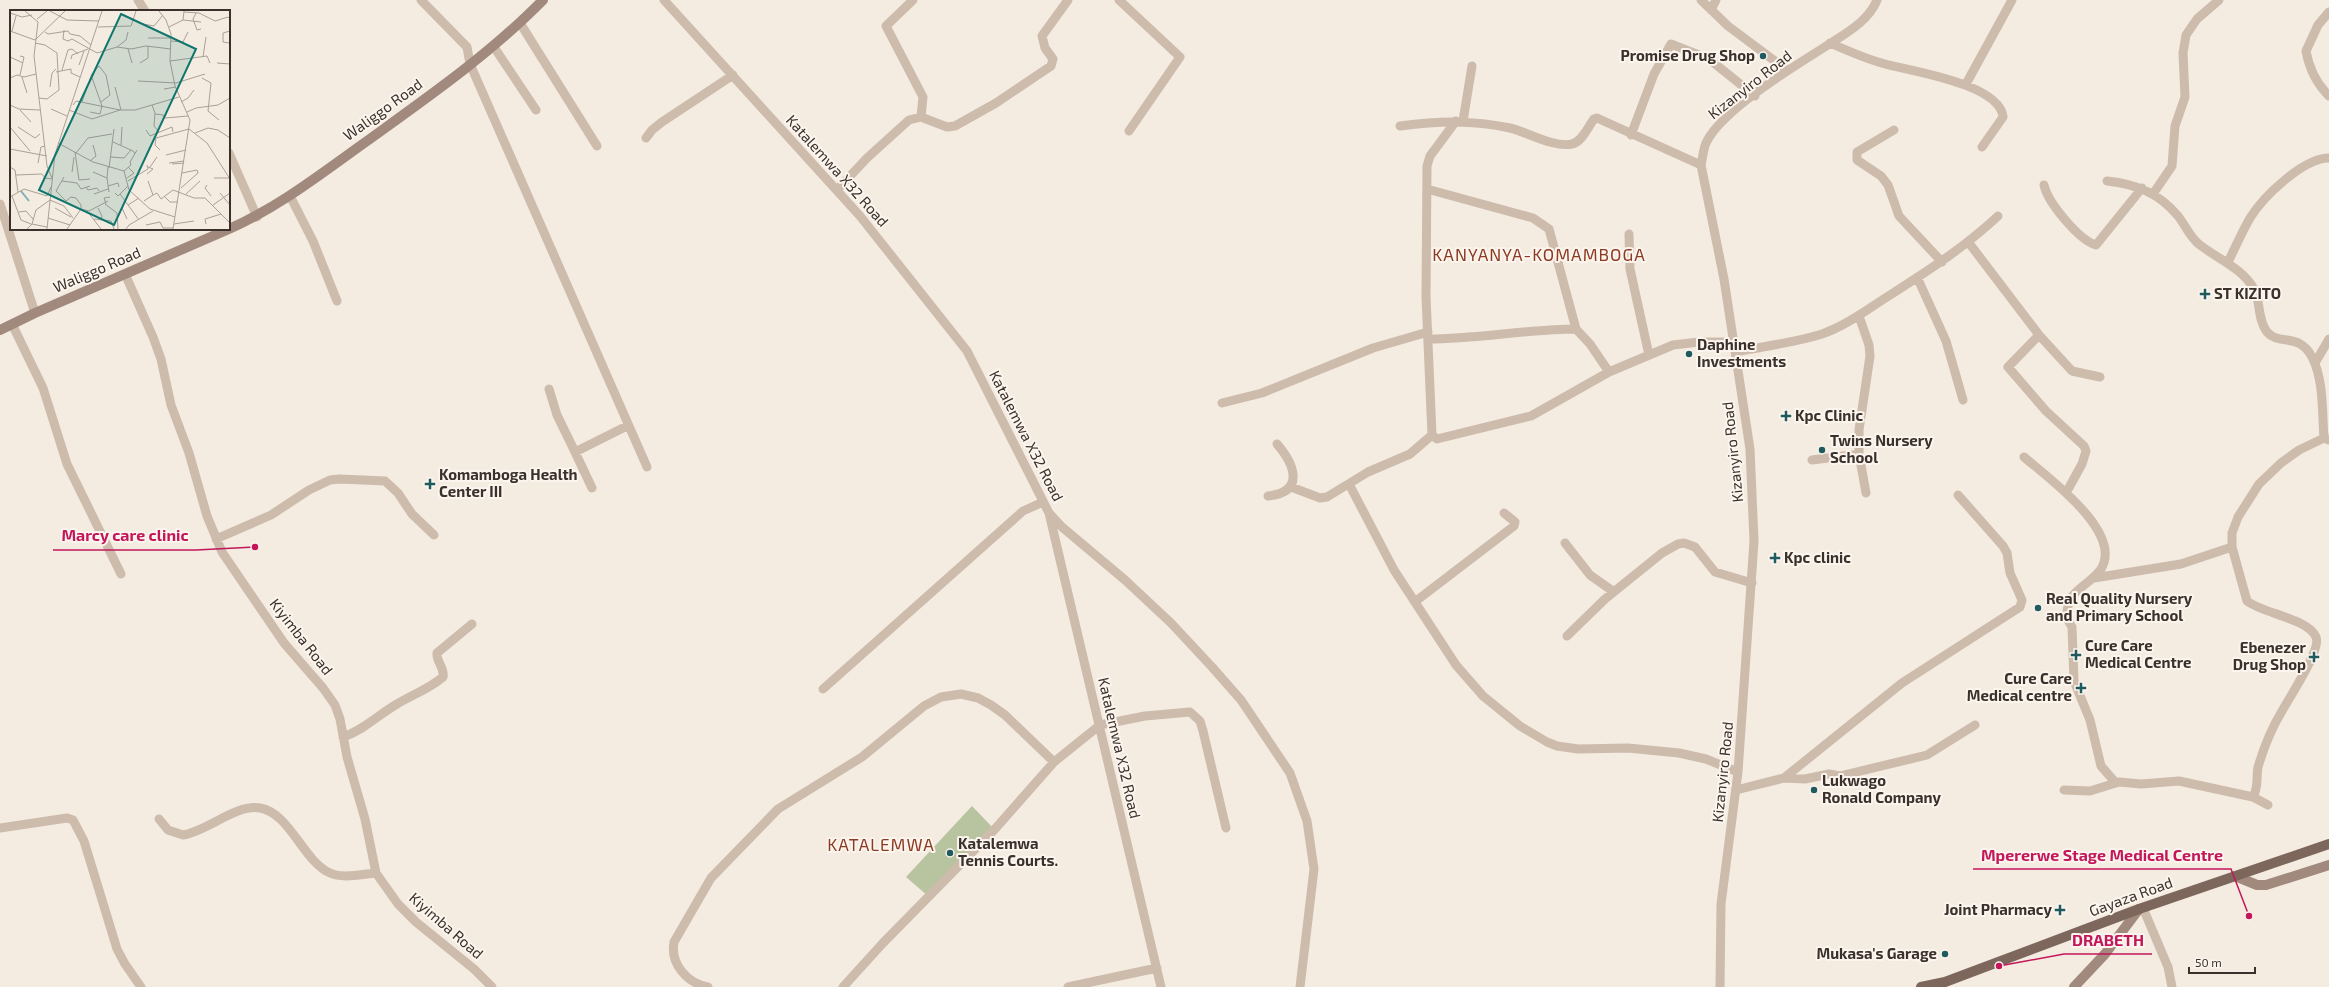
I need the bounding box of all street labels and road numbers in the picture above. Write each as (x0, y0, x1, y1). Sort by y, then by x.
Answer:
street label: Kizanyiro Road (1704, 46, 1795, 122)
street label: Waliggo Road (339, 74, 426, 144)
street label: Katalemwa X32 Road (783, 111, 893, 230)
street label: Waliggo Road (50, 243, 143, 296)
street label: Katalemwa X32 Road (986, 367, 1068, 504)
street label: Kizanyiro Road (1718, 401, 1746, 503)
street label: Kiyimba Road (266, 595, 337, 678)
street label: Katalemwa X32 Road (1095, 675, 1145, 820)
street label: Kizanyiro Road (1708, 721, 1736, 823)
street label: Gayaza Road (2086, 873, 2175, 919)
street label: Kiyimba Road (406, 888, 487, 962)

